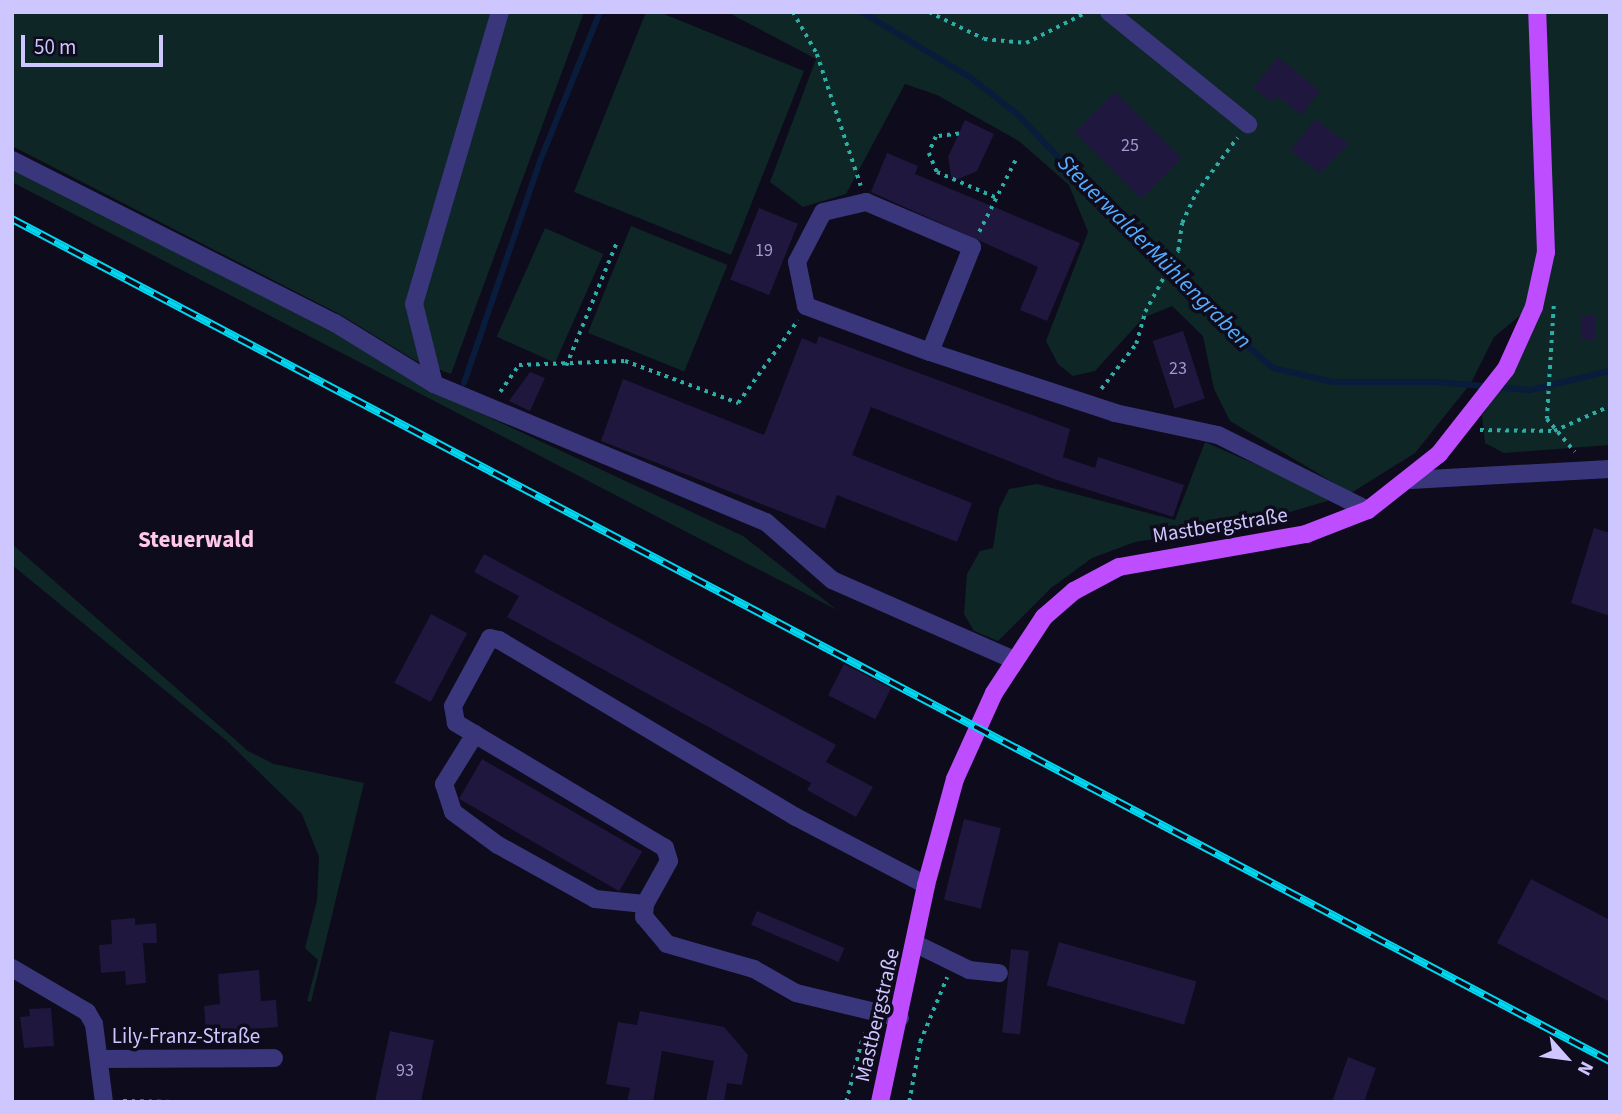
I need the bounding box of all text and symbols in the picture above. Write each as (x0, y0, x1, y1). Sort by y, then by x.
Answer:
scale bar (24, 21, 166, 65)
text: 50 m (34, 32, 76, 62)
house number: 25 (1121, 135, 1139, 157)
water label: SteuerwalderMühlengraben (1051, 149, 1257, 355)
house number: 19 (755, 240, 773, 262)
house number: 23 (1169, 358, 1187, 380)
street label: Mastbergstraße (1151, 502, 1289, 548)
district label: Steuerwald (138, 526, 254, 554)
street label: Mastbergstraße (849, 946, 905, 1084)
street label: Lily-Franz-Straße (112, 1023, 260, 1049)
north arrow (1531, 1023, 1601, 1093)
text: N (1570, 1056, 1600, 1080)
house number: 93 (396, 1060, 414, 1082)

